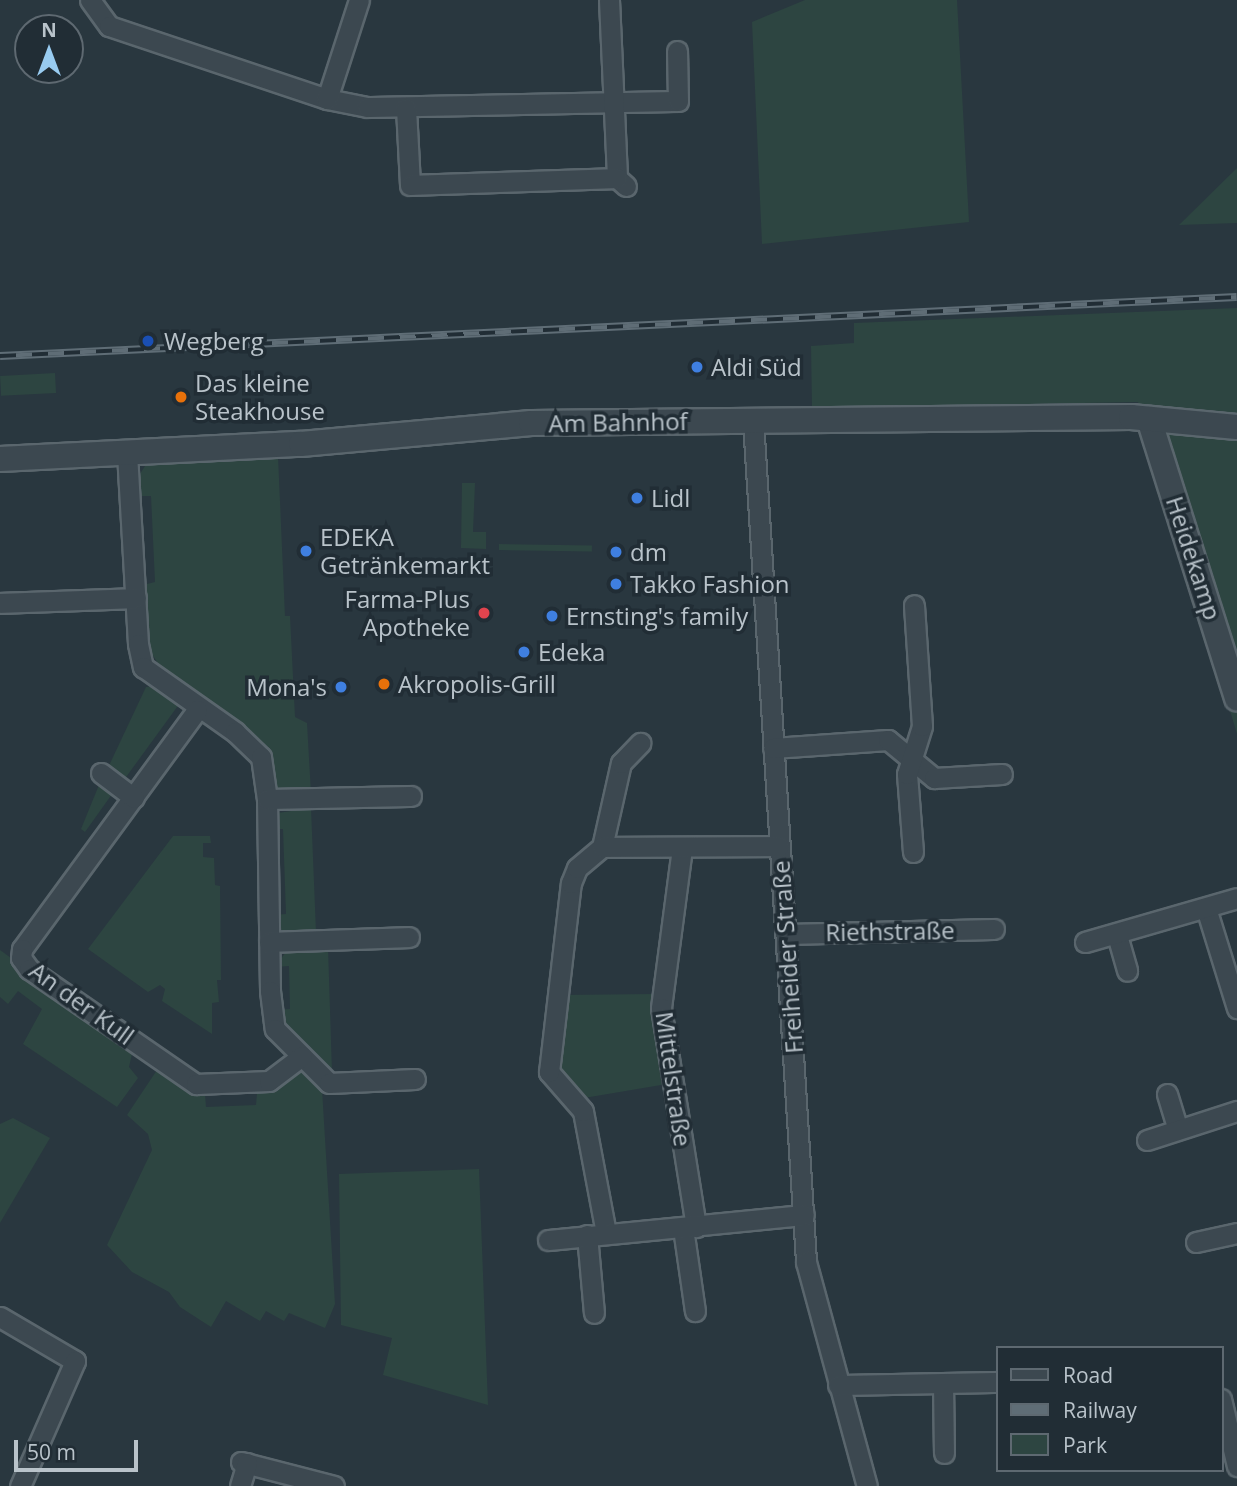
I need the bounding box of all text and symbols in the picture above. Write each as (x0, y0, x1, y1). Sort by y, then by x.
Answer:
north arrow (14, 14, 84, 84)
text: N (41, 17, 57, 43)
place label: Wegberg (164, 327, 264, 355)
marker: Wegberg (138, 331, 158, 351)
place label: Aldi Süd (711, 353, 802, 381)
marker: Aldi Süd (689, 359, 705, 375)
place label: Das kleine Steakhouse (195, 369, 325, 425)
marker: Das kleine Steakhouse (173, 389, 189, 405)
street label: Am Bahnhof (548, 406, 688, 438)
place label: Lidl (651, 484, 690, 512)
marker: Lidl (629, 490, 645, 506)
street label: Heidekamp (1160, 493, 1228, 623)
place label: EDEKA Getränkemarkt (320, 523, 490, 579)
place label: dm (630, 538, 667, 566)
marker: EDEKA Getränkemarkt (298, 543, 314, 559)
marker: dm (608, 544, 624, 560)
place label: Takko Fashion (630, 570, 790, 598)
marker: Takko Fashion (608, 576, 624, 592)
place label: Farma-Plus Apotheke (345, 585, 470, 641)
place label: Ernsting's family (566, 602, 748, 630)
marker: Farma-Plus Apotheke (476, 605, 492, 621)
marker: Ernsting's family (544, 608, 560, 624)
place label: Edeka (538, 638, 605, 666)
marker: Edeka (516, 644, 532, 660)
place label: Akropolis-Grill (398, 670, 556, 698)
place label: Mona's (246, 673, 327, 701)
marker: Akropolis-Grill (376, 676, 392, 692)
marker: Mona's (333, 679, 349, 695)
street label: Freiheider Straße (766, 859, 808, 1055)
street label: Riethstraße (825, 915, 955, 947)
street label: An der Kull (24, 956, 140, 1050)
street label: Mittelstraße (650, 1010, 698, 1148)
legend (996, 1346, 1223, 1472)
text: Road (1063, 1361, 1113, 1389)
text: Railway (1063, 1396, 1137, 1424)
scale bar (18, 1426, 142, 1470)
text: Park (1063, 1431, 1107, 1459)
text: 50 m (27, 1438, 76, 1466)

